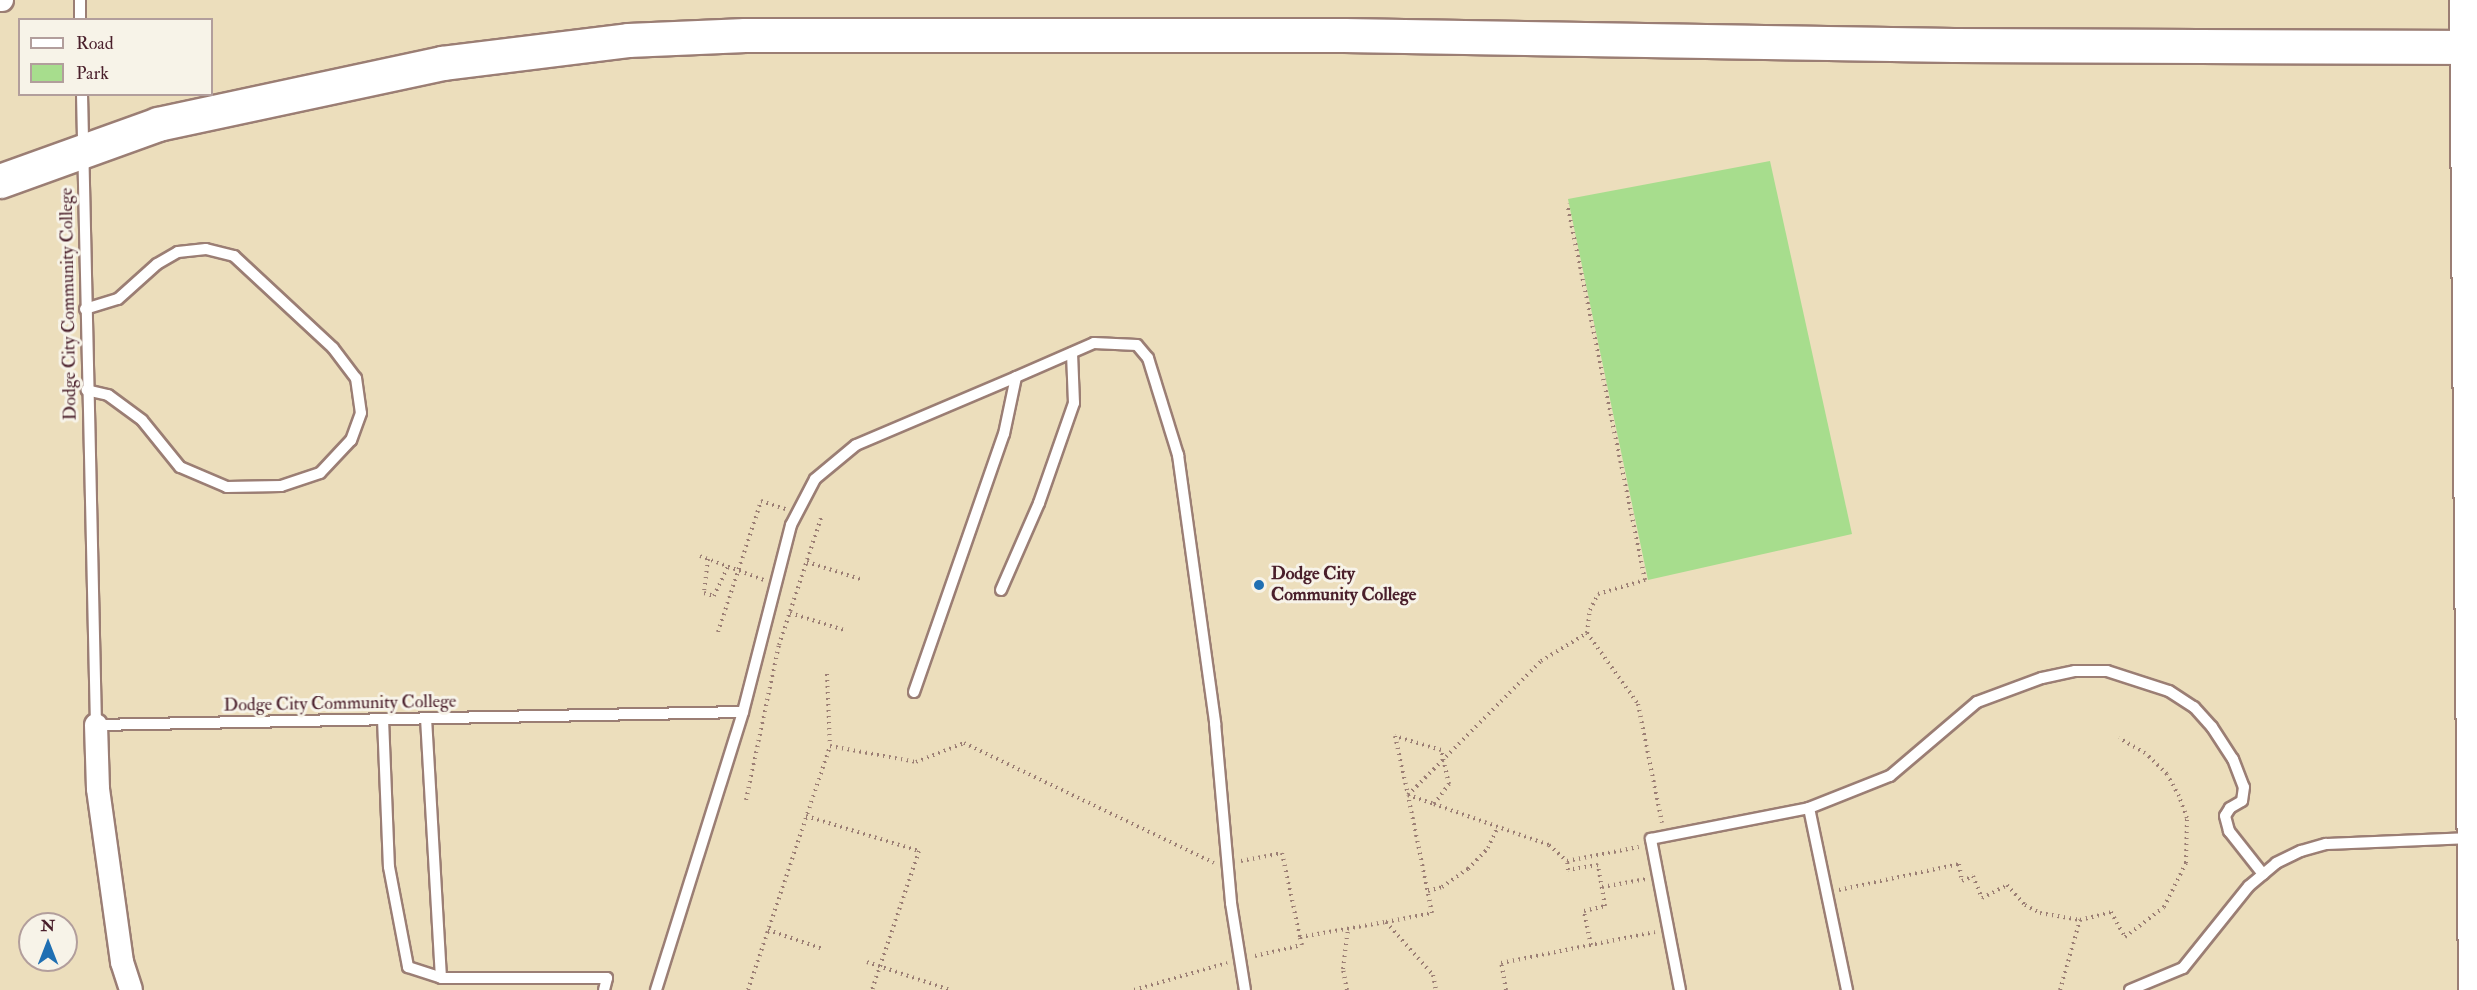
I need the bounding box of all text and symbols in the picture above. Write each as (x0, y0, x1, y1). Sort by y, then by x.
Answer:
legend (18, 18, 213, 96)
text: Road (76, 32, 114, 55)
text: Park (76, 62, 109, 85)
street label: Dodge City Community College (56, 187, 82, 421)
place label: Dodge City Community College (1271, 564, 1416, 606)
marker: Dodge City Community College (1252, 578, 1266, 592)
street label: Dodge City Community College (223, 691, 457, 717)
north arrow (18, 912, 78, 972)
text: N (41, 916, 55, 936)

